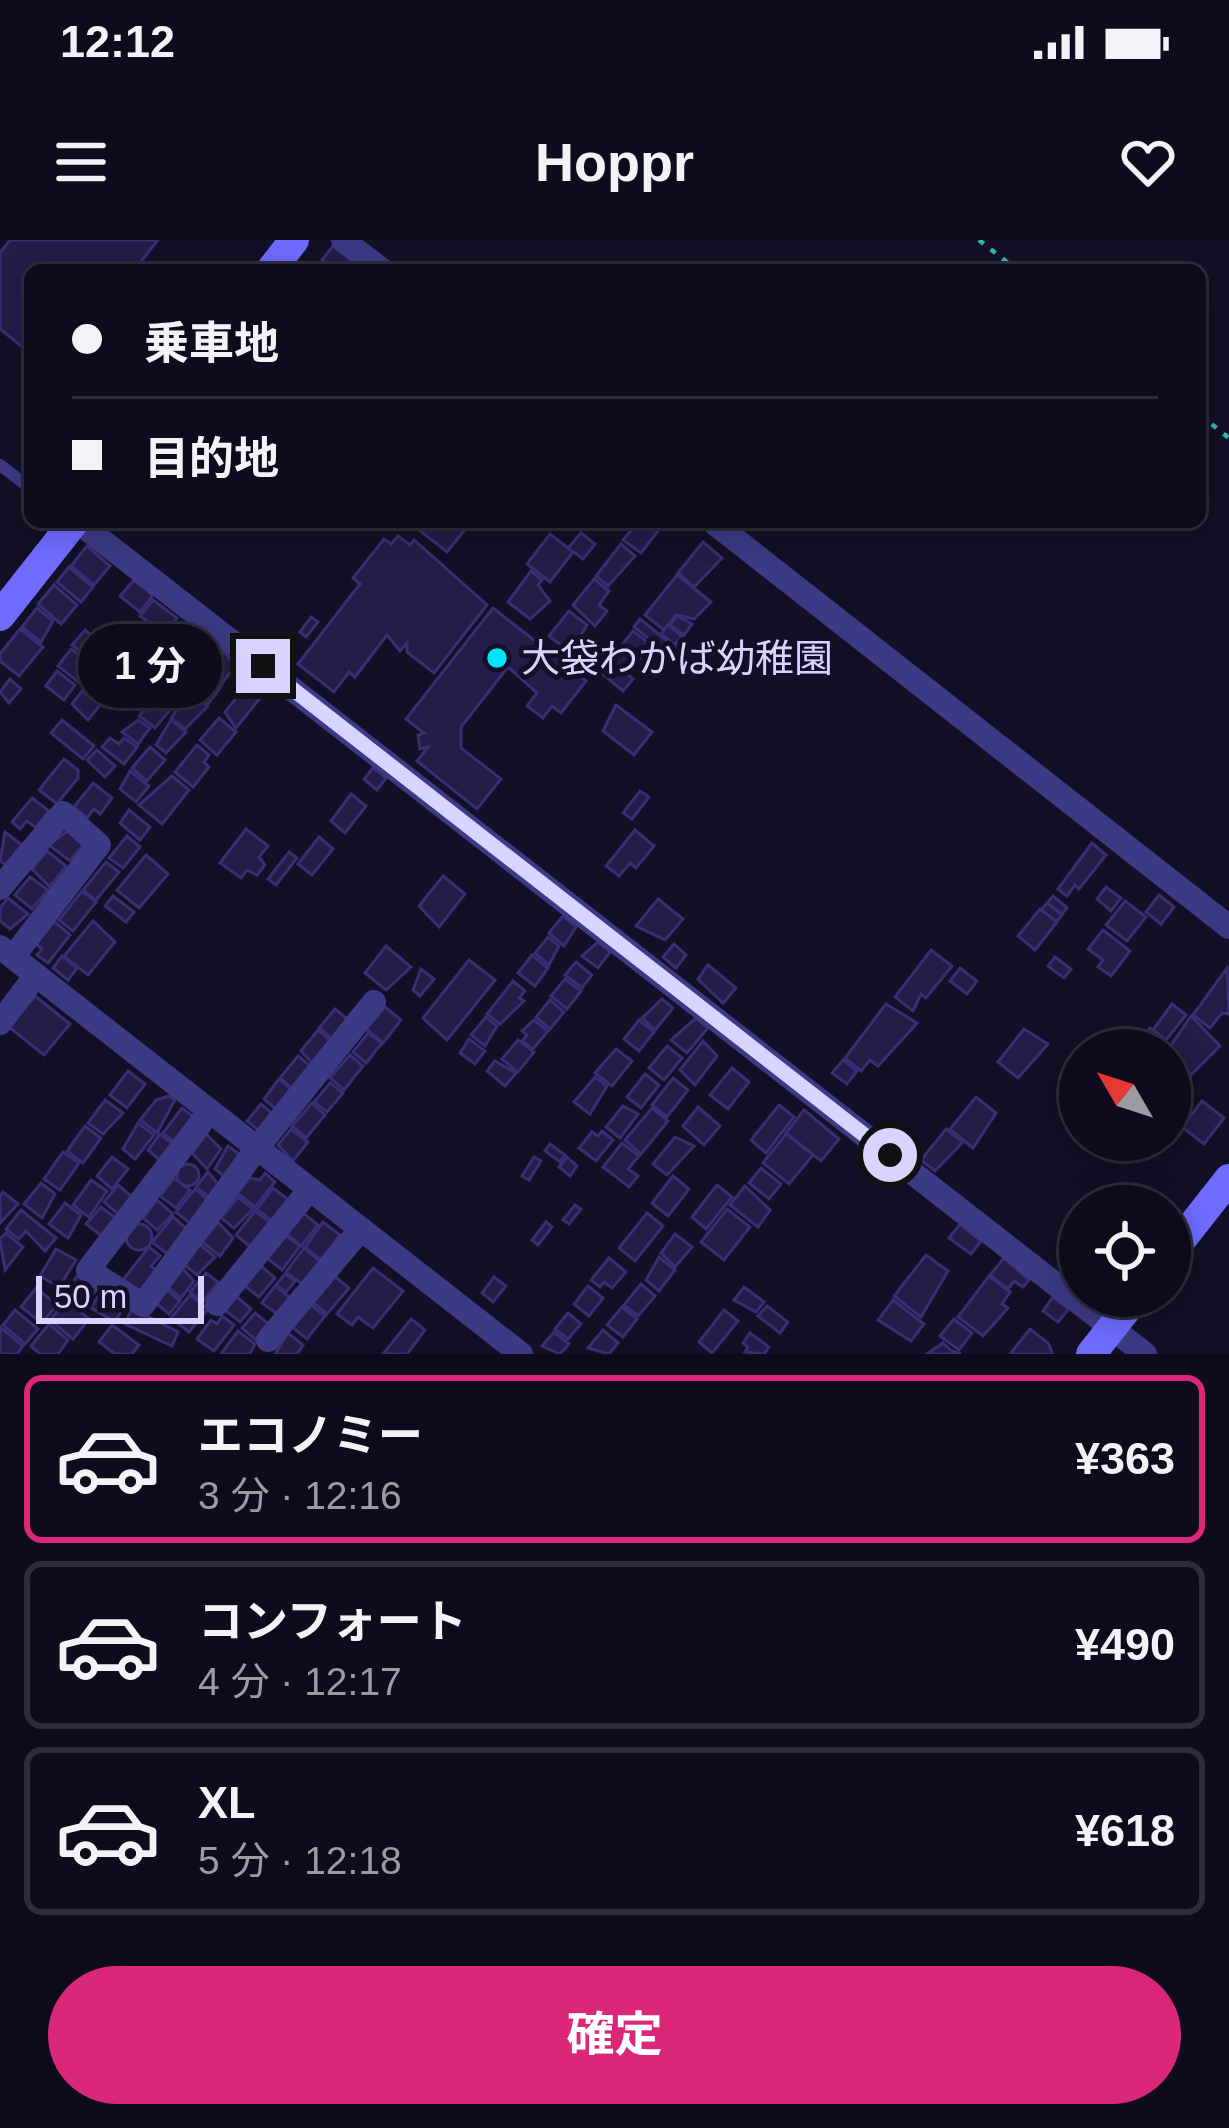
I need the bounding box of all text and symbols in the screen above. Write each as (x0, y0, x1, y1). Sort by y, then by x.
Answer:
text: 12:12 (60, 16, 175, 67)
icon: menu (48, 129, 114, 195)
icon: heart (1115, 129, 1181, 195)
text: Hoppr (535, 132, 694, 192)
text: 乗車地 (144, 318, 279, 369)
text: 目的地 (144, 433, 279, 484)
callout: 1 分 (77, 624, 221, 708)
place label: 大袋わかば幼稚園 (521, 637, 833, 680)
route end (236, 639, 290, 693)
text: 1 分 (114, 644, 186, 687)
marker: 大袋わかば幼稚園 (484, 645, 510, 671)
north arrow (1059, 1029, 1191, 1161)
map controls (1059, 1029, 1191, 1317)
route start (863, 1128, 917, 1182)
button: locate (1059, 1185, 1191, 1317)
scale bar (36, 1270, 204, 1323)
text: 50 m (54, 1278, 127, 1315)
icon: car (54, 1405, 162, 1513)
text: エコノミー (198, 1410, 423, 1461)
text: ¥363 (1075, 1433, 1175, 1484)
text: 3 分 · 12:16 (198, 1474, 402, 1517)
icon: car (54, 1591, 162, 1699)
text: コンフォート (198, 1596, 467, 1647)
text: ¥490 (1075, 1619, 1175, 1670)
text: 4 分 · 12:17 (198, 1660, 402, 1703)
icon: car (54, 1777, 162, 1885)
text: XL (198, 1777, 256, 1828)
text: ¥618 (1075, 1805, 1175, 1856)
text: 5 分 · 12:18 (198, 1839, 402, 1882)
button: 確定 (48, 1966, 1181, 2104)

